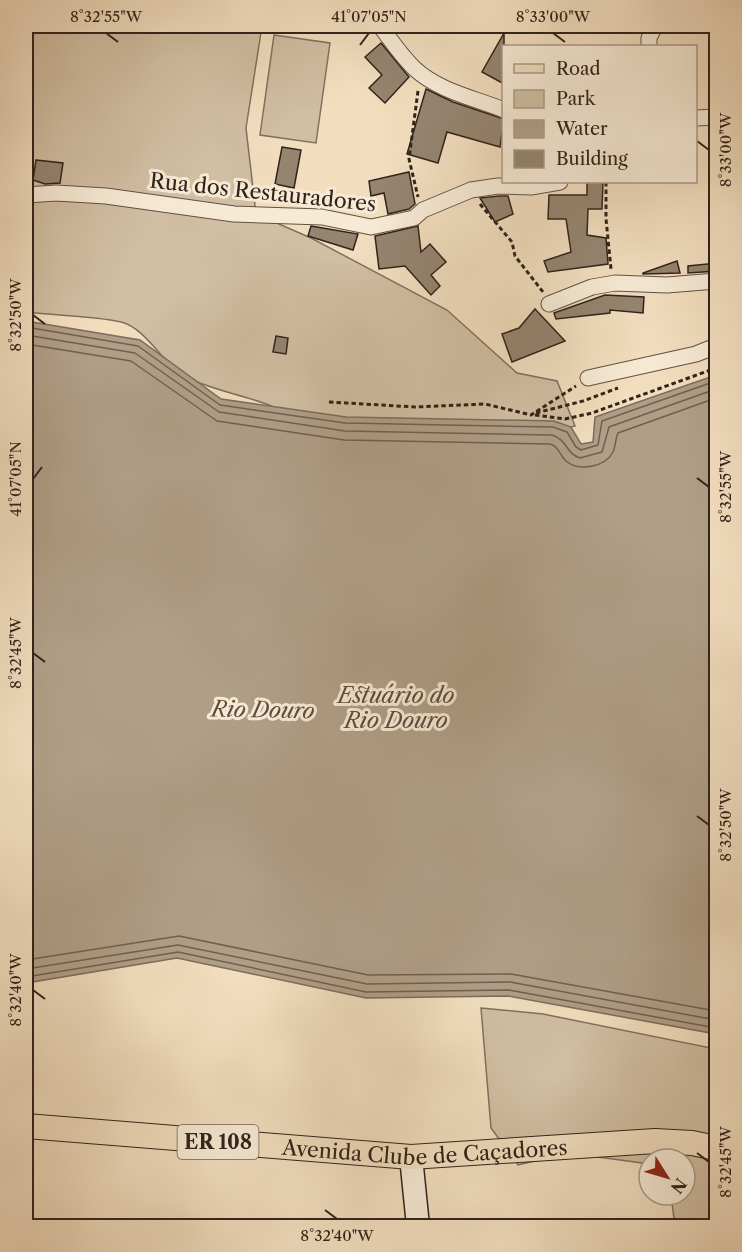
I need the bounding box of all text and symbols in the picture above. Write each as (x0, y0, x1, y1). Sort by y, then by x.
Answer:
text: 8°32'55"W (70, 7, 143, 26)
text: 41°07'05"N (331, 7, 407, 26)
text: 8°33'00"W (516, 7, 591, 26)
legend (502, 45, 697, 183)
text: Road (556, 58, 601, 80)
text: Park (556, 88, 597, 110)
text: 8°33'00"W (716, 112, 735, 187)
text: Water (555, 118, 608, 140)
text: Building (556, 148, 628, 170)
street label: Rua dos Restauradores (149, 168, 377, 216)
text: 8°32'50"W (6, 278, 25, 352)
text: 41°07'05"N (6, 441, 25, 517)
text: 8°32'55"W (716, 450, 735, 523)
text: 8°32'45"W (6, 616, 25, 689)
water label: Estuário do Rio Douro (336, 682, 454, 734)
water label: Rio Douro (209, 696, 315, 724)
text: 8°32'50"W (716, 788, 735, 862)
text: 8°32'40"W (6, 953, 25, 1027)
road number: ER 108 (178, 1125, 258, 1159)
text: 8°32'45"W (716, 1125, 735, 1198)
street label: Avenida Clube de Caçadores (280, 1134, 568, 1170)
north arrow (637, 1147, 697, 1207)
text: N (667, 1174, 691, 1198)
text: 8°32'40"W (300, 1226, 374, 1245)

